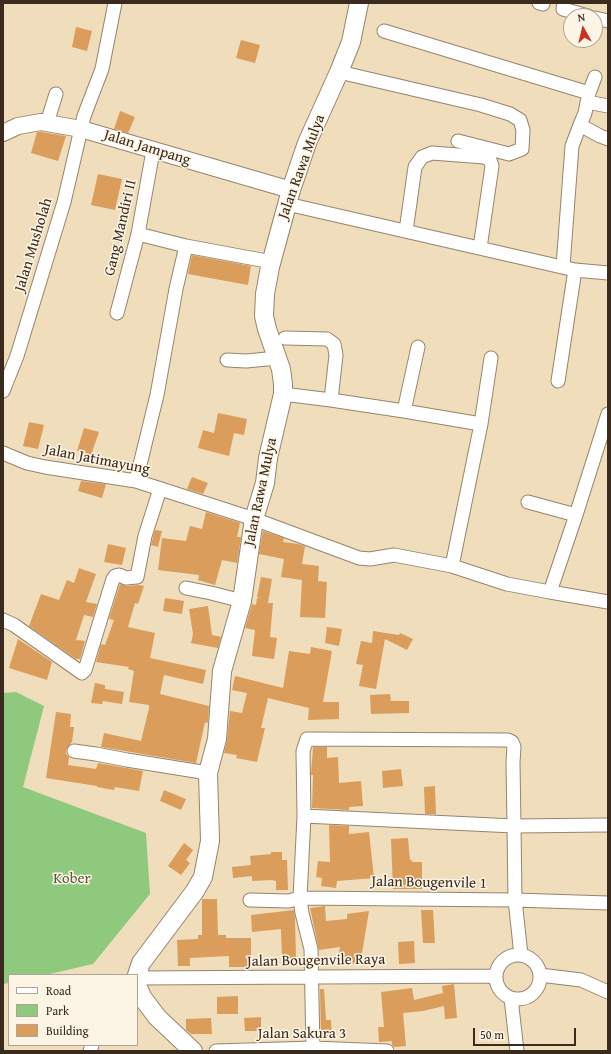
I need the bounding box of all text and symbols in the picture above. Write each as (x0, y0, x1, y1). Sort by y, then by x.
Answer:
north arrow (563, 8, 603, 48)
text: N (577, 9, 586, 26)
street label: Jalan Rawa Mulya (275, 112, 329, 222)
street label: Jalan Jampang (101, 126, 193, 170)
street label: Gang Mandiri II (101, 178, 141, 278)
street label: Jalan Musholah (11, 196, 57, 294)
street label: Jalan Rawa Mulya (241, 436, 281, 548)
street label: Jalan Jatimayung (43, 441, 151, 479)
park label: Kober (53, 870, 91, 888)
street label: Jalan Bougenvile 1 (371, 873, 487, 893)
street label: Jalan Bougenvile Raya (247, 951, 385, 971)
legend (8, 974, 138, 1046)
text: Road (46, 982, 71, 999)
text: Park (46, 1002, 69, 1019)
scale bar (475, 1020, 578, 1046)
text: Building (46, 1022, 89, 1039)
street label: Jalan Sakura 3 (258, 1025, 346, 1043)
text: 50 m (480, 1026, 504, 1043)

